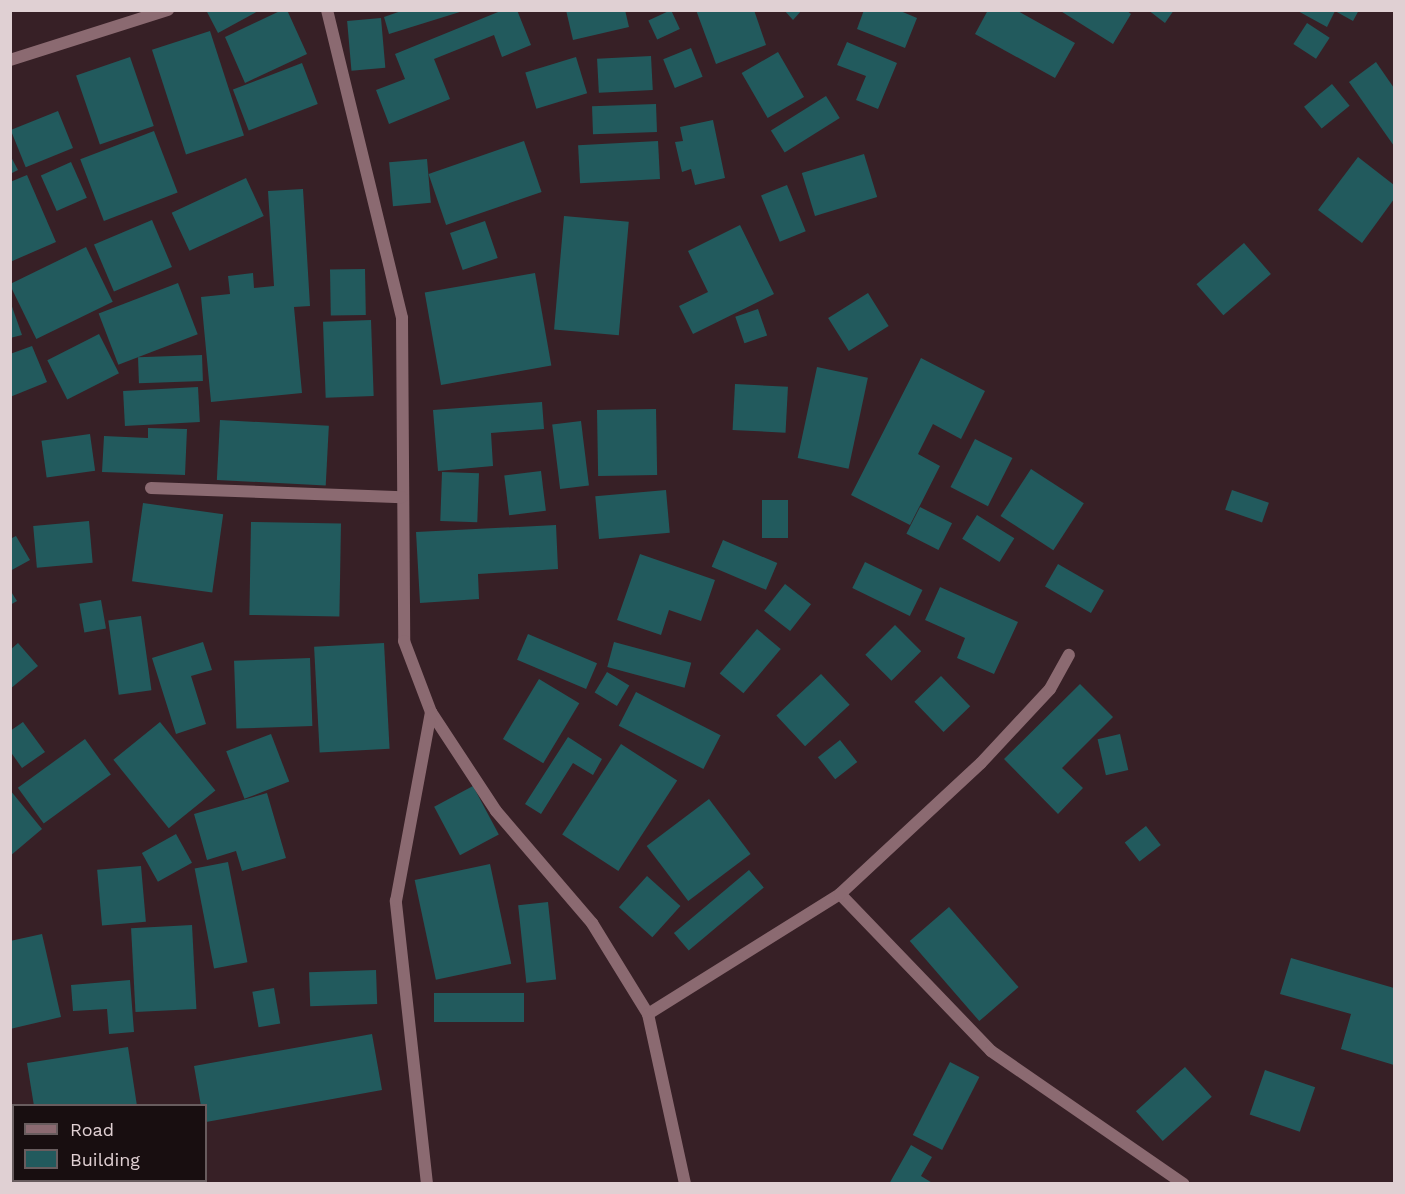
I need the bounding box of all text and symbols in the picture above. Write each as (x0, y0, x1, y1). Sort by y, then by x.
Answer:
legend (12, 1104, 207, 1182)
text: Road (70, 1119, 114, 1140)
text: Building (70, 1149, 140, 1170)

